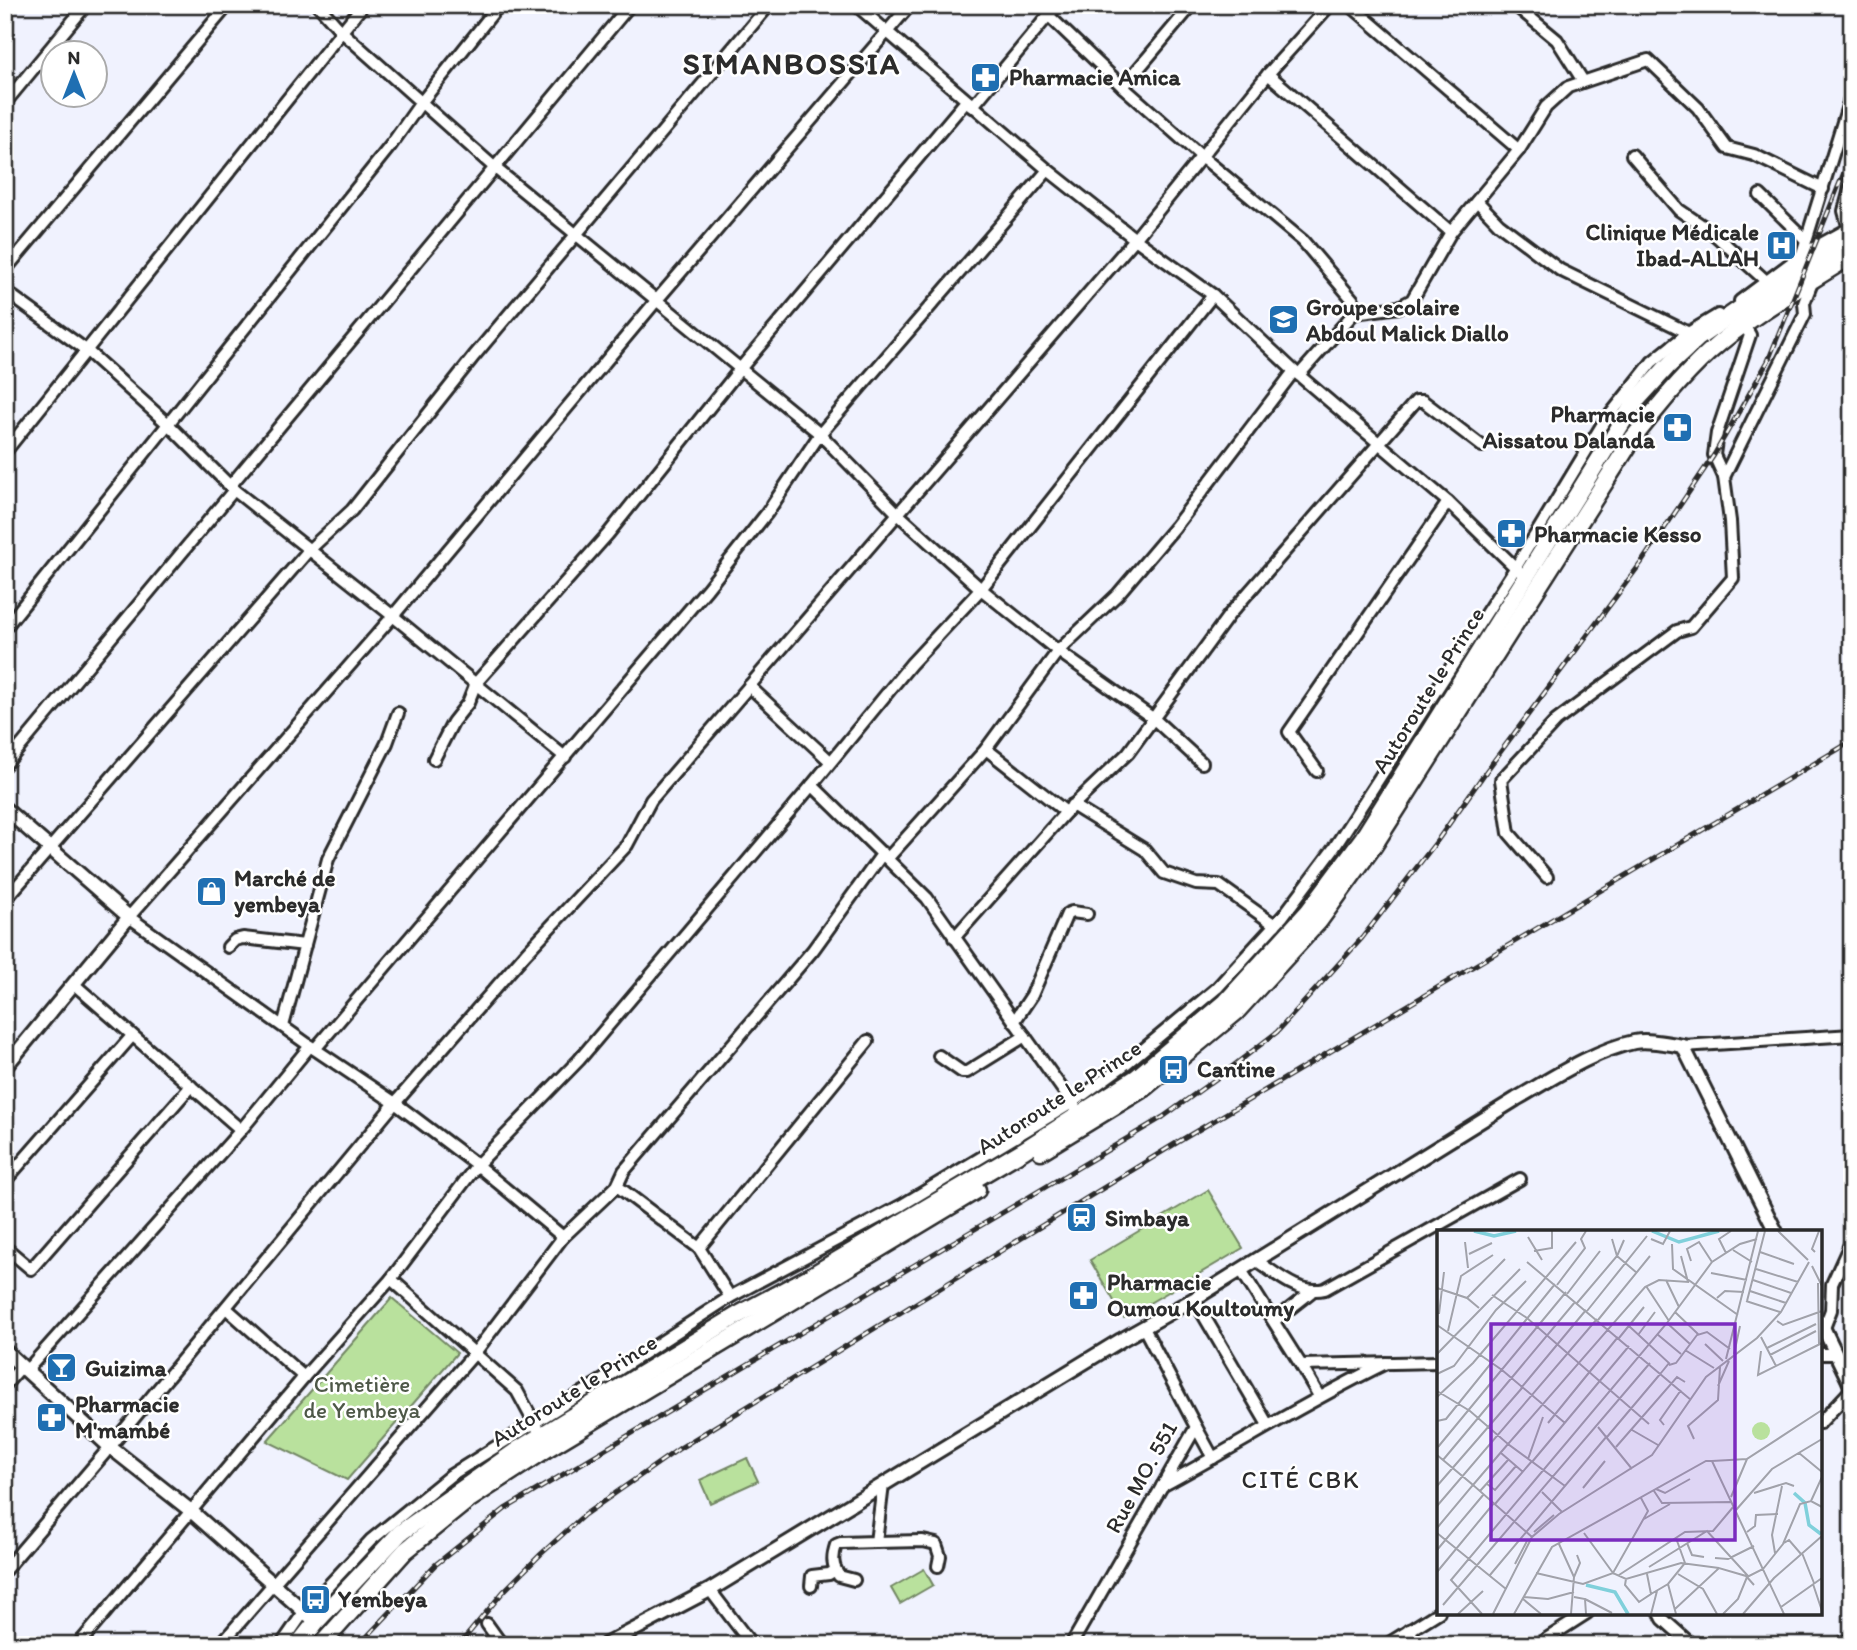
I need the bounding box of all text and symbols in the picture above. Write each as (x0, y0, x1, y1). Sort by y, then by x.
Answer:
north arrow (38, 38, 108, 108)
district label: SIMANBOSSIA (683, 45, 901, 82)
text: N (68, 46, 80, 69)
pharmacy icon: Pharmacie Amica (969, 60, 1003, 94)
place label: Pharmacie Amica (1009, 63, 1182, 91)
place label: Clinique Médicale Ibad-ALLAH (1585, 218, 1759, 272)
hospital icon: Clinique Médicale Ibad-ALLAH (1765, 228, 1799, 262)
place label: Groupe scolaire Abdoul Malick Diallo (1305, 293, 1509, 347)
school or university icon: Groupe scolaire Abdoul Malick Diallo (1266, 303, 1300, 337)
place label: Pharmacie Aissatou Dalanda (1482, 400, 1656, 454)
pharmacy icon: Pharmacie Aissatou Dalanda (1661, 410, 1695, 444)
pharmacy icon: Pharmacie Kesso (1494, 517, 1528, 551)
place label: Pharmacie Kesso (1534, 520, 1702, 548)
street label: Autoroute le Prince (1366, 602, 1490, 778)
place label: Marché de yembeya (234, 864, 336, 918)
shop icon: Marché de yembeya (194, 874, 228, 908)
street label: Autoroute le Prince (971, 1033, 1147, 1161)
bus stop icon: Cantine (1157, 1052, 1191, 1086)
place label: Cantine (1197, 1055, 1275, 1083)
station icon: Simbaya (1065, 1201, 1099, 1235)
place label: Simbaya (1105, 1204, 1190, 1232)
inset map (1437, 1230, 1822, 1615)
place label: Pharmacie Oumou Koultoumy (1107, 1268, 1294, 1322)
pharmacy icon: Pharmacie Oumou Koultoumy (1067, 1278, 1101, 1312)
street label: Autoroute le Prince (486, 1328, 662, 1452)
bar icon: Guizima (45, 1351, 79, 1385)
place label: Guizima (85, 1354, 168, 1382)
park label: Cimetière de Yembeya (303, 1370, 421, 1424)
place label: Pharmacie M'mambé (75, 1390, 179, 1444)
pharmacy icon: Pharmacie M'mambé (35, 1400, 69, 1434)
street label: Rue MO. 551 (1099, 1416, 1183, 1538)
district label: CITÉ CBK (1242, 1465, 1360, 1494)
bus stop icon: Yembeya (298, 1582, 332, 1616)
place label: Yembeya (337, 1585, 428, 1613)

